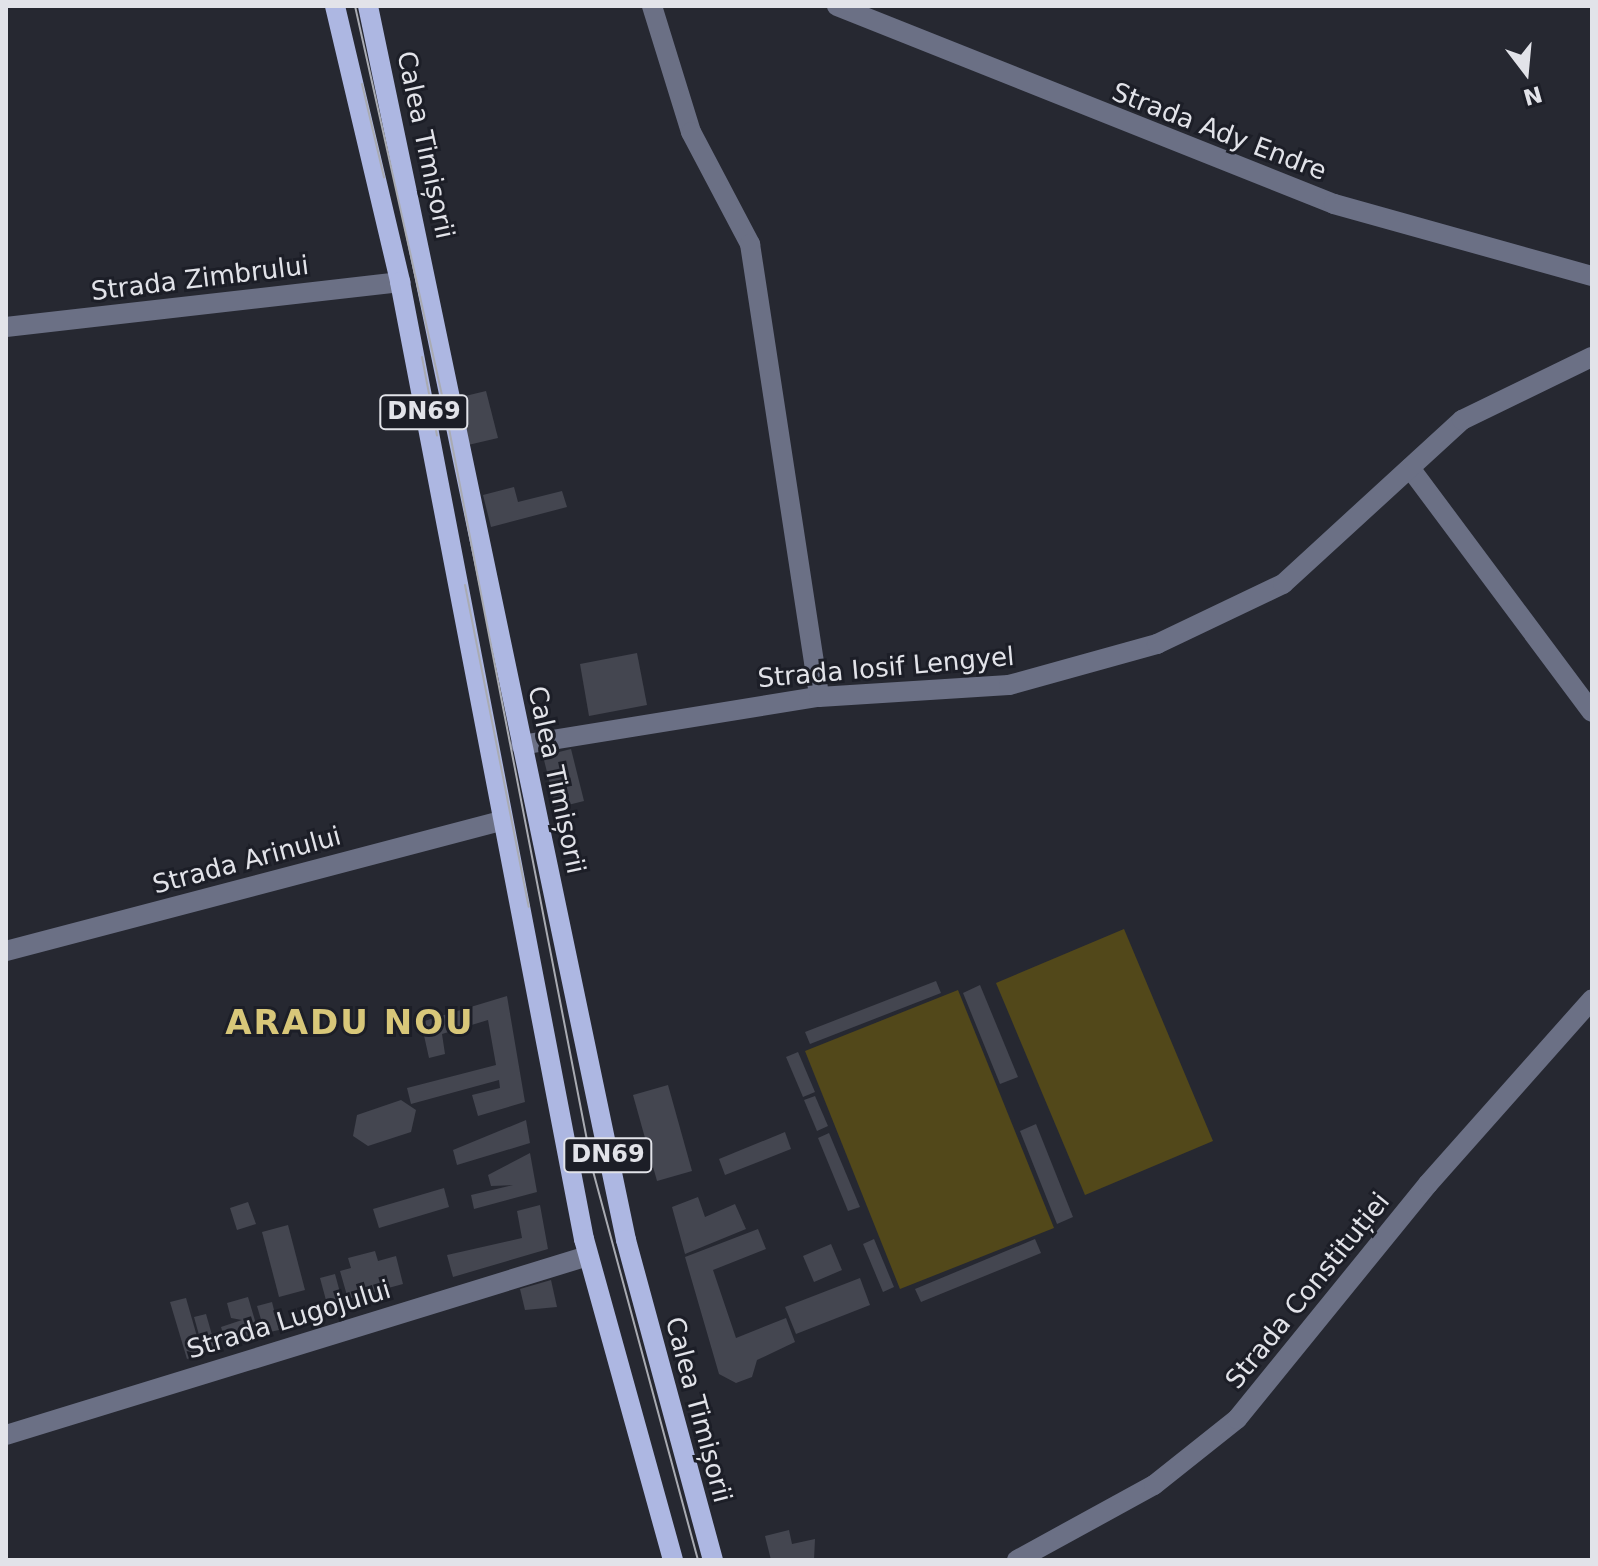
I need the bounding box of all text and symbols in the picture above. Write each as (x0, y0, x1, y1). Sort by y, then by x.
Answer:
north arrow (1486, 32, 1566, 112)
street label: Calea Timișorii (390, 48, 460, 242)
street label: Strada Ady Endre (1107, 77, 1331, 187)
text: N (1520, 81, 1545, 110)
street label: Strada Zimbrului (89, 250, 311, 308)
road number: DN69 (378, 392, 470, 432)
street label: Strada Iosif Lengyel (756, 641, 1016, 695)
street label: Calea Timișorii (521, 683, 591, 877)
street label: Strada Arinului (149, 821, 345, 901)
district label: ARADU NOU (225, 1003, 475, 1043)
road number: DN69 (562, 1135, 654, 1175)
street label: Strada Constituției (1219, 1187, 1397, 1395)
street label: Strada Lugojului (183, 1274, 395, 1366)
street label: Calea Timișorii (658, 1314, 738, 1506)

